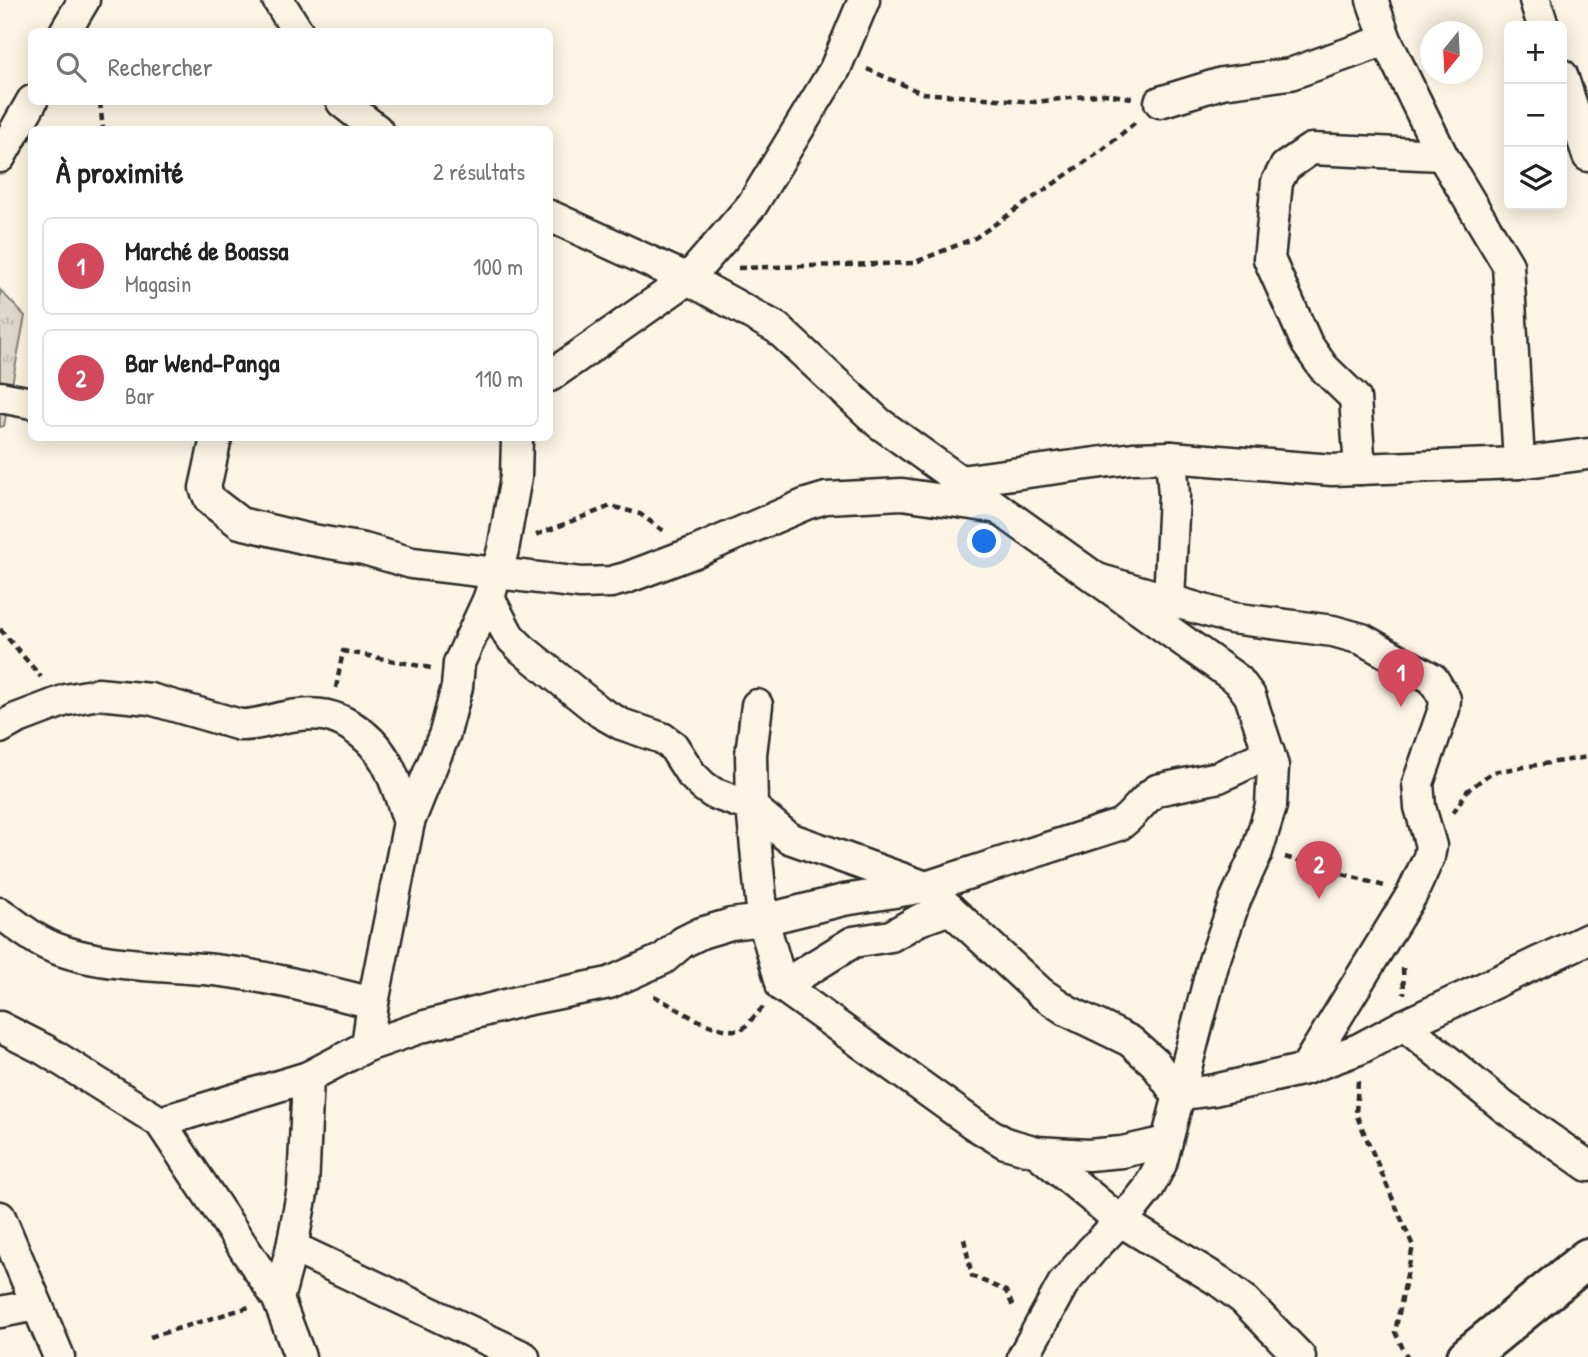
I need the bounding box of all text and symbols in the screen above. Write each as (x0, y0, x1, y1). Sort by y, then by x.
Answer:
north arrow (1420, 21, 1483, 84)
map controls (1504, 21, 1567, 210)
button: + (1504, 21, 1567, 84)
search box (28, 28, 553, 105)
icon: search (52, 48, 90, 86)
text: Rechercher (108, 49, 213, 84)
button: − (1504, 84, 1567, 147)
button: layers (1504, 147, 1567, 210)
text: À proximité (56, 152, 184, 192)
text: 2 résultats (433, 156, 525, 187)
text: Marché de Boassa (125, 233, 289, 268)
text: 1 (77, 251, 85, 282)
text: 100 m (473, 251, 523, 282)
text: Magasin (125, 268, 191, 299)
text: Bar Wend-Panga (125, 345, 279, 380)
text: 2 (76, 363, 86, 394)
text: 110 m (475, 363, 523, 394)
text: Bar (125, 380, 155, 411)
your location (967, 524, 1001, 558)
pin: 1 (1378, 649, 1424, 707)
pin: 2 (1296, 841, 1342, 899)

